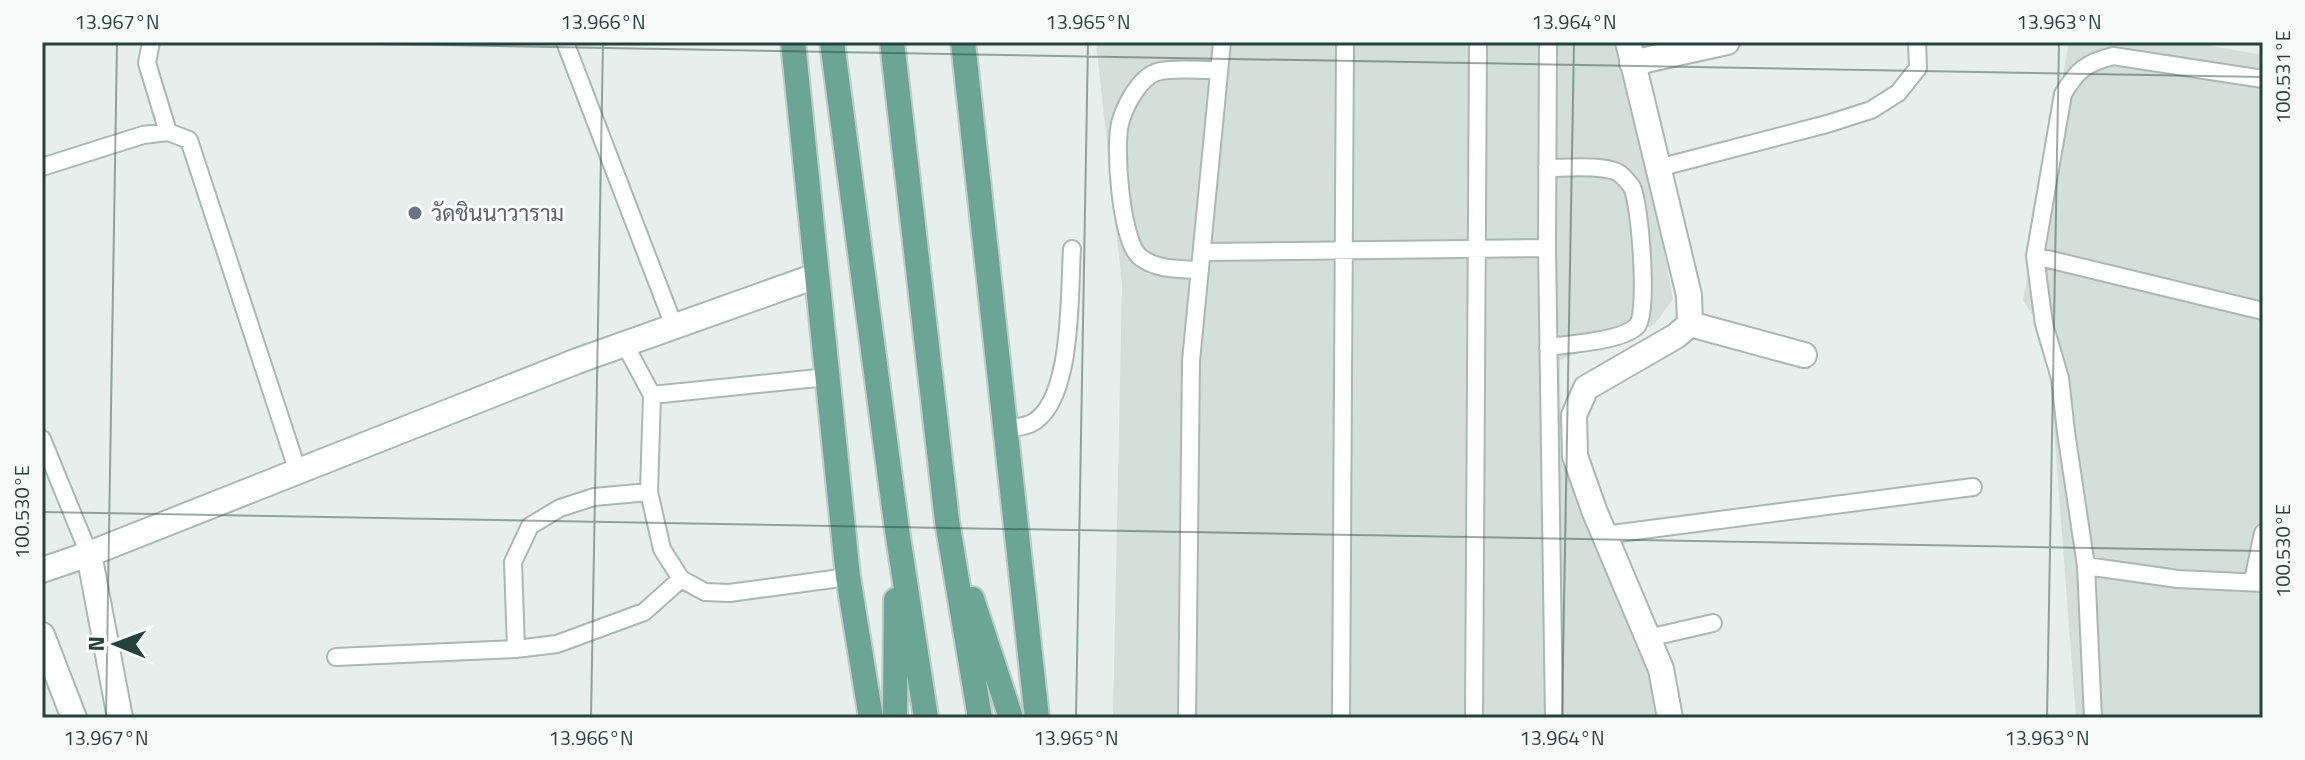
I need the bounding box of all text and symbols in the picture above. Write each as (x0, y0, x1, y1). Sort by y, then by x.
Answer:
text: 13.967°N (74, 6, 160, 37)
text: 13.966°N (560, 6, 646, 37)
text: 13.965°N (1045, 6, 1131, 37)
text: 13.964°N (1531, 6, 1617, 37)
text: 13.963°N (2016, 6, 2102, 37)
text: 100.531°E (2267, 30, 2298, 124)
place label: วัดชินนาวาราม (431, 196, 564, 230)
marker: วัดชินนาวาราม (406, 204, 424, 222)
text: 100.530°E (6, 465, 37, 559)
text: 100.530°E (2267, 504, 2298, 598)
north arrow (76, 604, 156, 684)
text: N (79, 636, 113, 652)
text: 13.967°N (63, 722, 149, 753)
text: 13.966°N (548, 722, 634, 753)
text: 13.965°N (1033, 722, 1119, 753)
text: 13.964°N (1519, 722, 1605, 753)
text: 13.963°N (2004, 722, 2090, 753)

